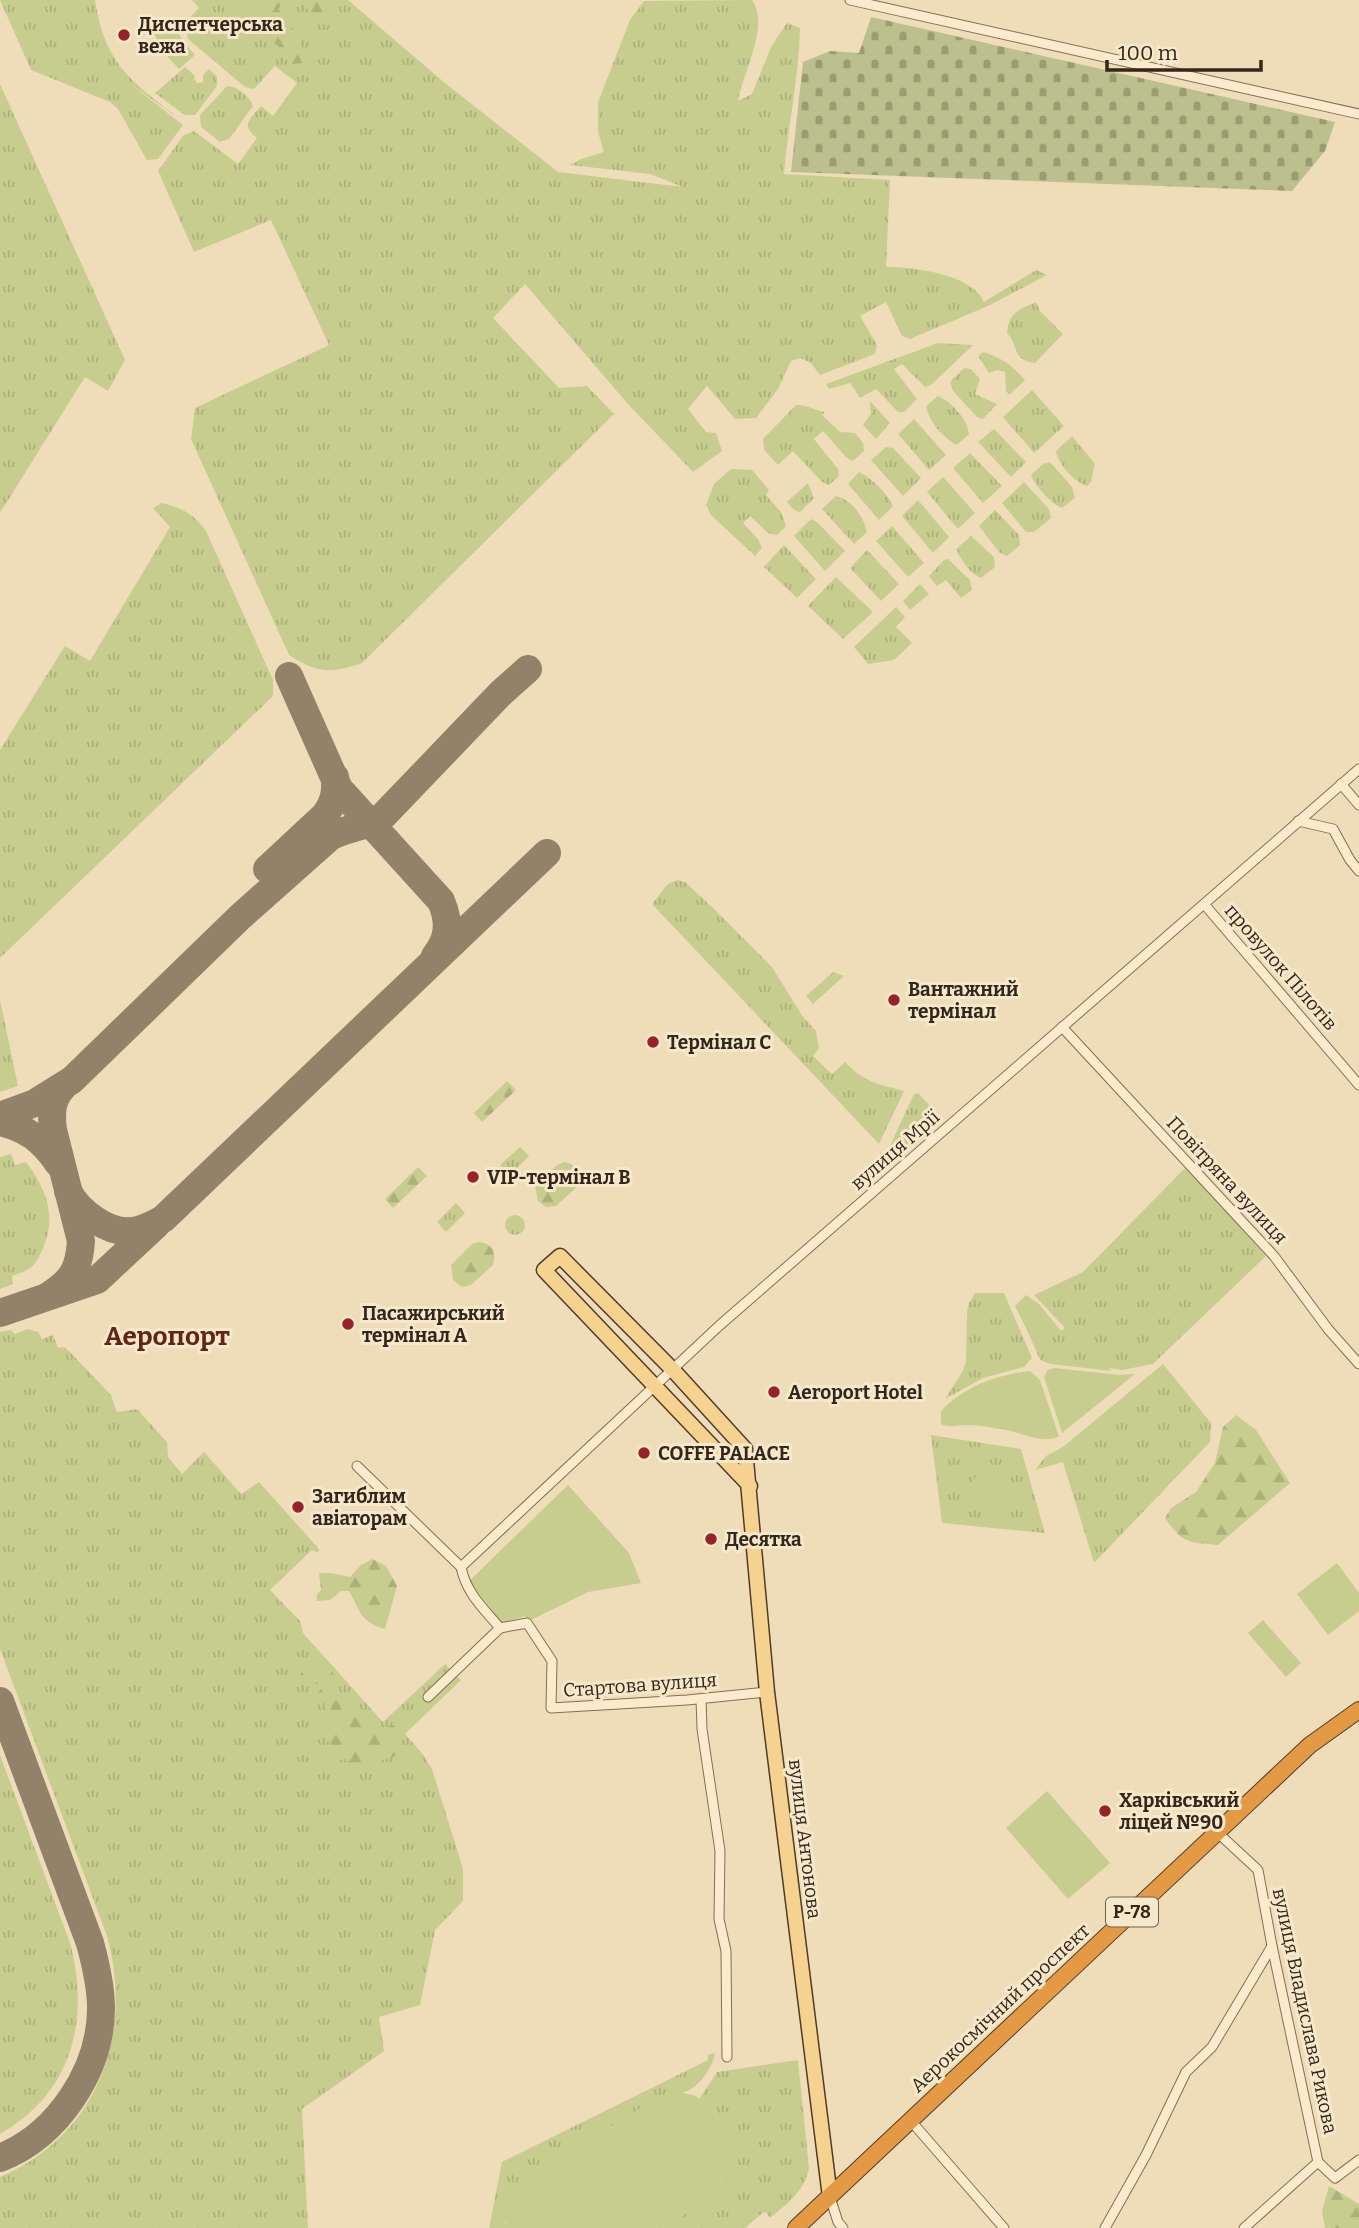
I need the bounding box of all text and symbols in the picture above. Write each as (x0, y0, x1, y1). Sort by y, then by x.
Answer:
place label: Диспетчерська вежа (138, 13, 283, 58)
marker: Диспетчерська вежа (116, 27, 132, 43)
scale bar (1107, 28, 1261, 72)
text: 100 m (1118, 40, 1178, 66)
street label: провулок Пілотів (1220, 899, 1342, 1035)
place label: Вантажний термінал (908, 978, 1019, 1023)
marker: Вантажний термінал (886, 992, 902, 1008)
place label: Термінал C (667, 1031, 771, 1054)
marker: Термінал C (645, 1034, 661, 1050)
street label: вулиця Мрії (846, 1105, 944, 1195)
street label: Повітряна вулиця (1162, 1111, 1292, 1249)
place label: VIP-термінал B (487, 1166, 631, 1189)
marker: VIP-термінал B (465, 1169, 481, 1185)
place label: Пасажирський термінал A (362, 1302, 505, 1347)
marker: Пасажирський термінал A (340, 1316, 356, 1332)
district label: Аеропорт (104, 1321, 230, 1352)
place label: Aeroport Hotel (788, 1381, 923, 1404)
marker: Aeroport Hotel (766, 1384, 782, 1400)
place label: COFFE PALACE (658, 1442, 790, 1465)
marker: COFFE PALACE (636, 1445, 652, 1461)
place label: Загиблим авіаторам (312, 1485, 407, 1530)
marker: Загиблим авіаторам (290, 1499, 306, 1515)
place label: Десятка (725, 1528, 802, 1551)
marker: Десятка (703, 1531, 719, 1547)
street label: Стартова вулиця (562, 1668, 718, 1702)
street label: вулиця Антонова (784, 1758, 826, 1921)
place label: Харківський ліцей №90 (1119, 1789, 1239, 1834)
marker: Харківський ліцей №90 (1097, 1803, 1113, 1819)
street label: вулиця Владислава Рикова (1268, 1886, 1342, 2137)
road number: Р-78 (1106, 1898, 1158, 1926)
street label: Аерокосмічний проспект (906, 1919, 1095, 2097)

